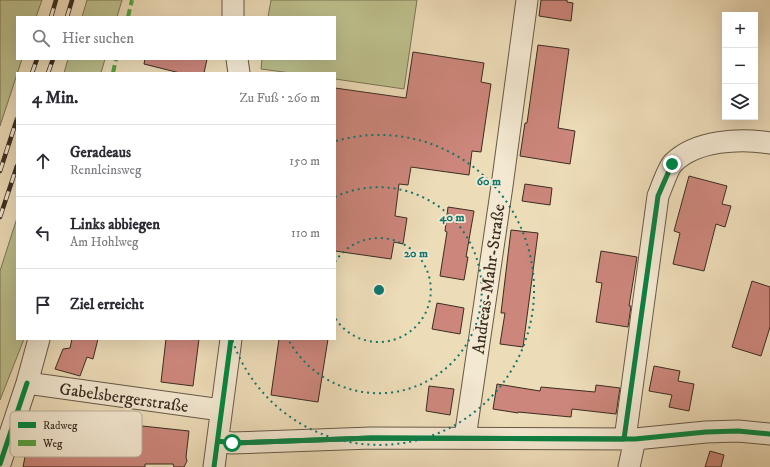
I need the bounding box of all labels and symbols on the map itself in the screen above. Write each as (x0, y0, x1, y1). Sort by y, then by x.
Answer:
route end (663, 155, 681, 173)
text: 60 m (477, 174, 501, 189)
street label: Andreas-Mahr-Straße (468, 203, 510, 356)
text: 40 m (439, 210, 464, 225)
text: 20 m (404, 246, 428, 261)
centre of rings (372, 283, 386, 297)
street label: Gabelsbergerstraße (58, 378, 190, 418)
legend (10, 411, 142, 457)
text: Radweg (43, 419, 78, 433)
route start (223, 434, 241, 452)
text: Weg (42, 437, 63, 451)

